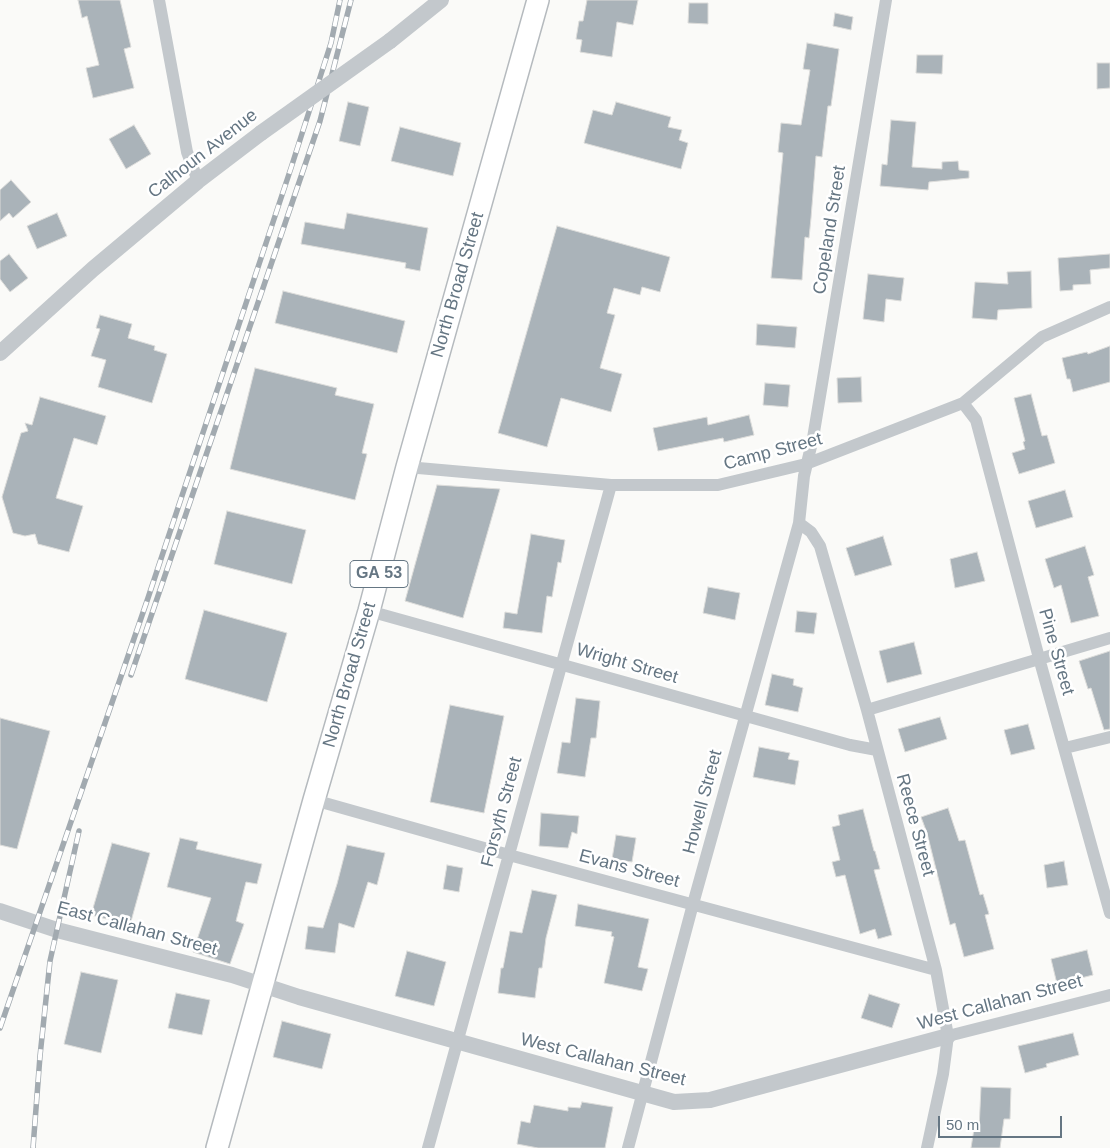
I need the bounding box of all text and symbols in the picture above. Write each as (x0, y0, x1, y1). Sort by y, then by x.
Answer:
street label: Calhoun Avenue (144, 105, 262, 203)
street label: Copeland Street (809, 164, 851, 296)
street label: North Broad Street (427, 210, 489, 360)
street label: Camp Street (721, 428, 825, 476)
road number: GA 53 (350, 560, 408, 588)
street label: North Broad Street (319, 600, 381, 750)
street label: Pine Street (1033, 606, 1079, 698)
street label: Wright Street (574, 639, 680, 689)
street label: Howell Street (679, 748, 727, 856)
street label: Forsyth Street (477, 755, 527, 869)
street label: Reece Street (891, 771, 939, 879)
street label: Evans Street (576, 845, 682, 893)
street label: East Callahan Street (54, 897, 220, 961)
street label: West Callahan Street (915, 971, 1085, 1035)
street label: West Callahan Street (518, 1029, 688, 1091)
scale bar (940, 1106, 1064, 1138)
text: 50 m (946, 1116, 979, 1133)

